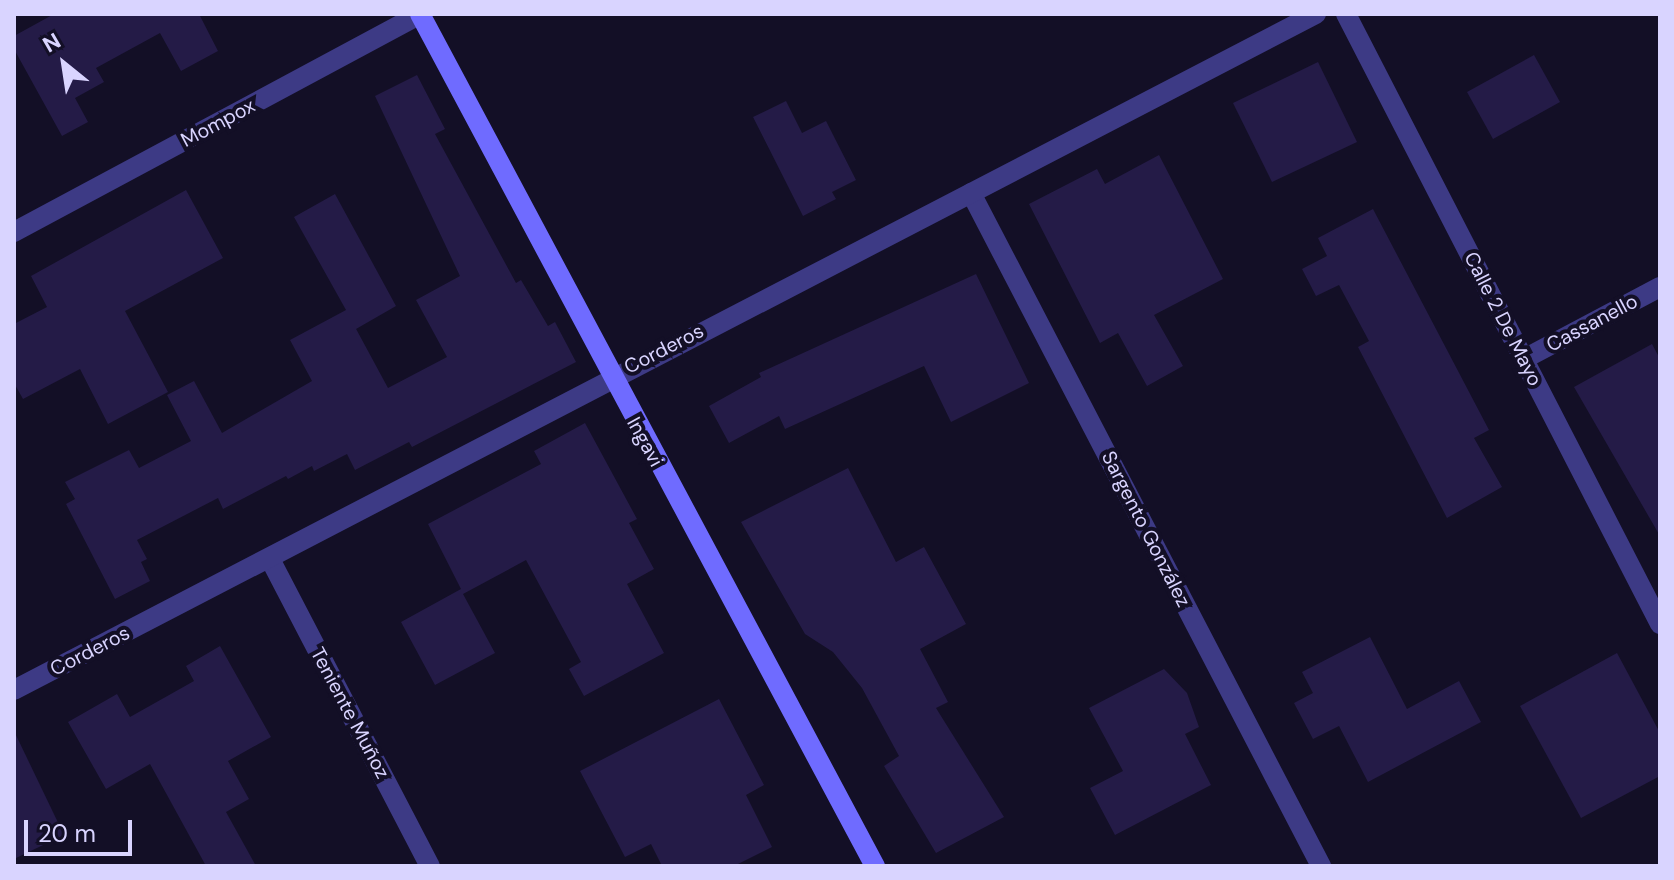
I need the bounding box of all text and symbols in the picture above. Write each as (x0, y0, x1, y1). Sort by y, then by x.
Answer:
north arrow (24, 24, 104, 104)
text: N (38, 26, 66, 59)
street label: Mompox (177, 94, 259, 152)
street label: Calle 2 De Mayo (1459, 248, 1547, 390)
street label: Cassanello (1542, 289, 1642, 357)
street label: Corderos (620, 319, 708, 379)
street label: Ingavi (622, 413, 668, 471)
street label: Sargento González (1096, 447, 1196, 611)
street label: Corderos (46, 621, 134, 681)
street label: Teniente Muñoz (305, 643, 395, 783)
scale bar (28, 804, 136, 854)
text: 20 m (38, 818, 96, 849)

